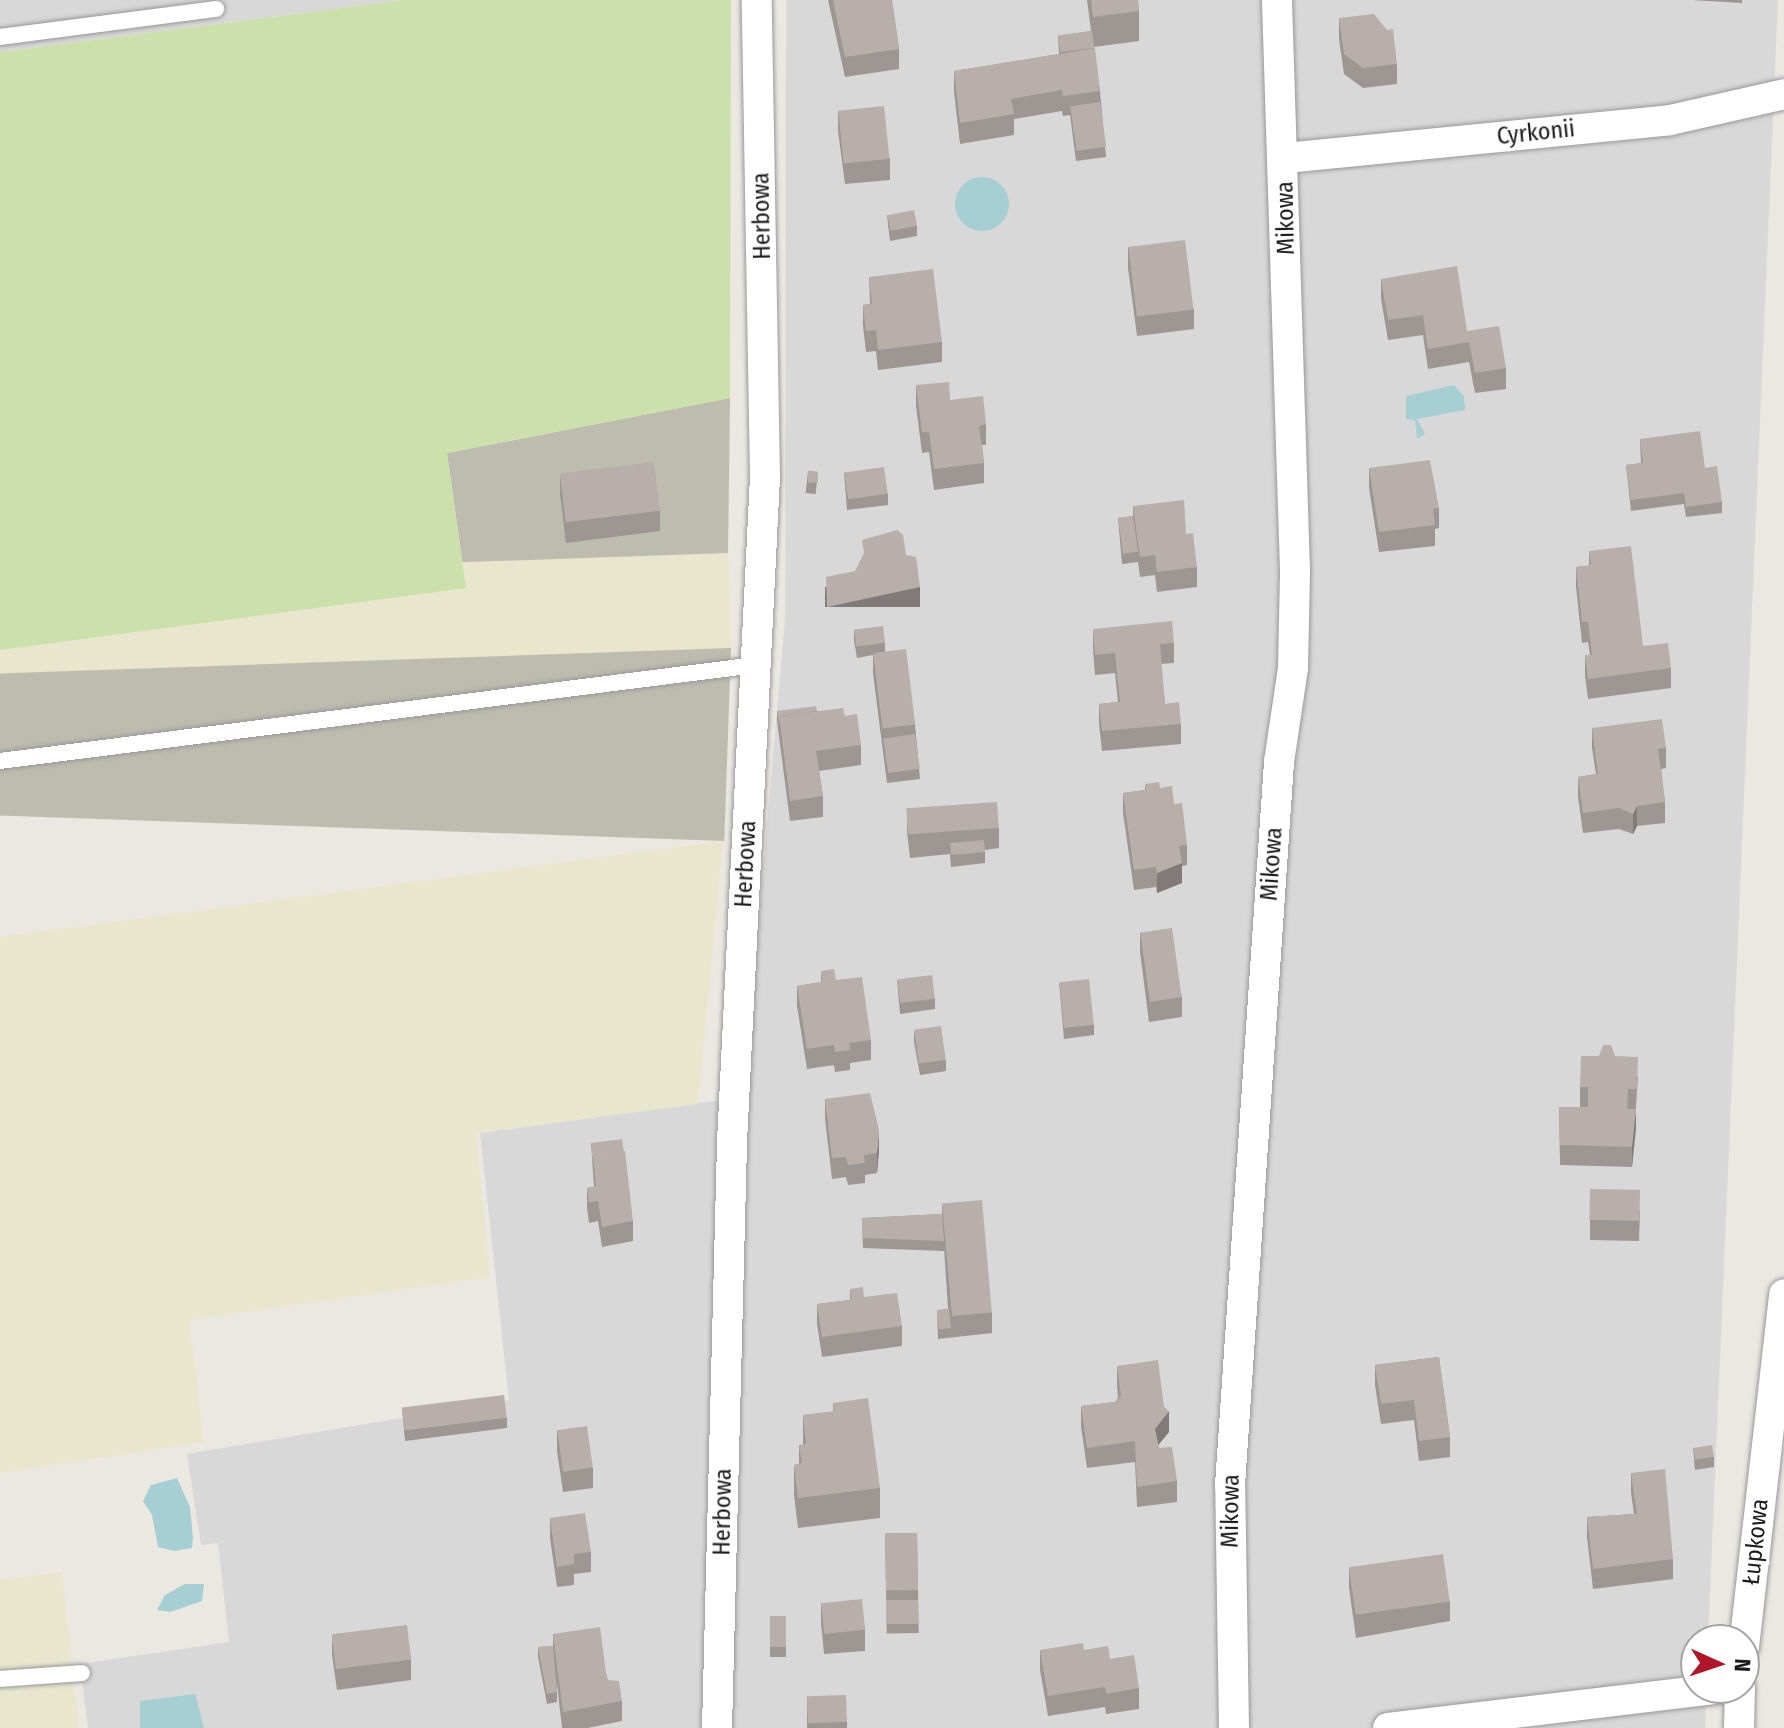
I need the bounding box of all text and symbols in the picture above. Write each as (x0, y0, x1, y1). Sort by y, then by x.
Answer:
street label: Cyrkonii (1496, 115, 1576, 151)
street label: Herbowa (747, 172, 777, 260)
street label: Mikowa (1271, 181, 1301, 255)
street label: Herbowa (729, 820, 763, 908)
street label: Mikowa (1255, 826, 1289, 902)
street label: Herbowa (708, 1468, 738, 1556)
street label: Mikowa (1216, 1474, 1246, 1548)
street label: Łupkowa (1737, 1497, 1775, 1587)
north arrow (1680, 1624, 1760, 1704)
text: N (1729, 1658, 1756, 1672)

